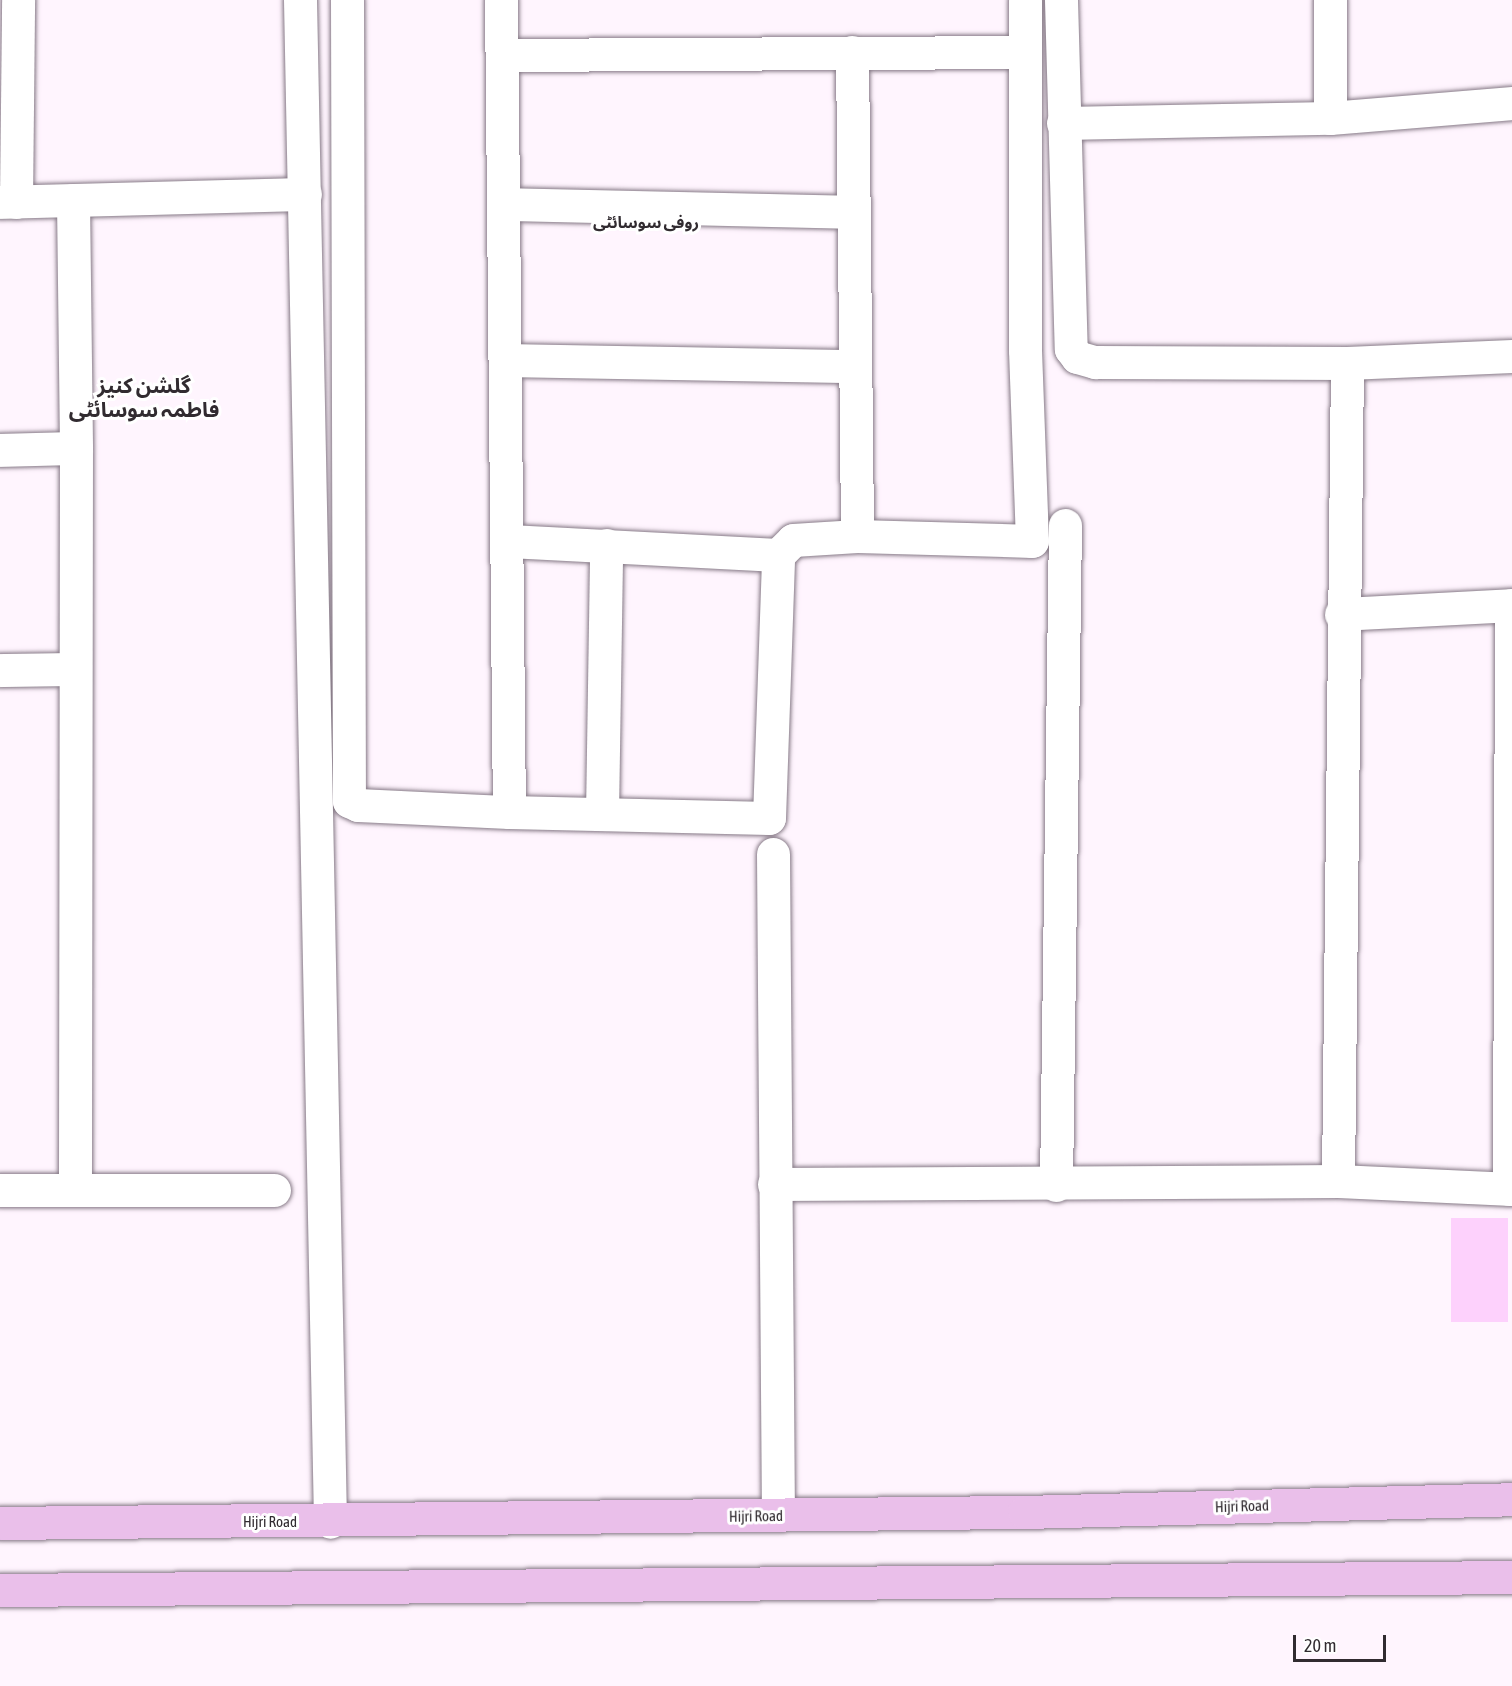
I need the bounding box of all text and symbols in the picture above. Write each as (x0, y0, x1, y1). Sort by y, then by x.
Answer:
district label: روفی سوسائٹی (593, 212, 699, 232)
district label: گلشن کنیز فاطمہ سوسائٹی (69, 372, 219, 422)
street label: Hijri Road (1215, 1496, 1269, 1516)
street label: Hijri Road (729, 1507, 783, 1525)
street label: Hijri Road (243, 1513, 297, 1531)
scale bar (1296, 1623, 1389, 1661)
text: 20 m (1304, 1635, 1336, 1656)

